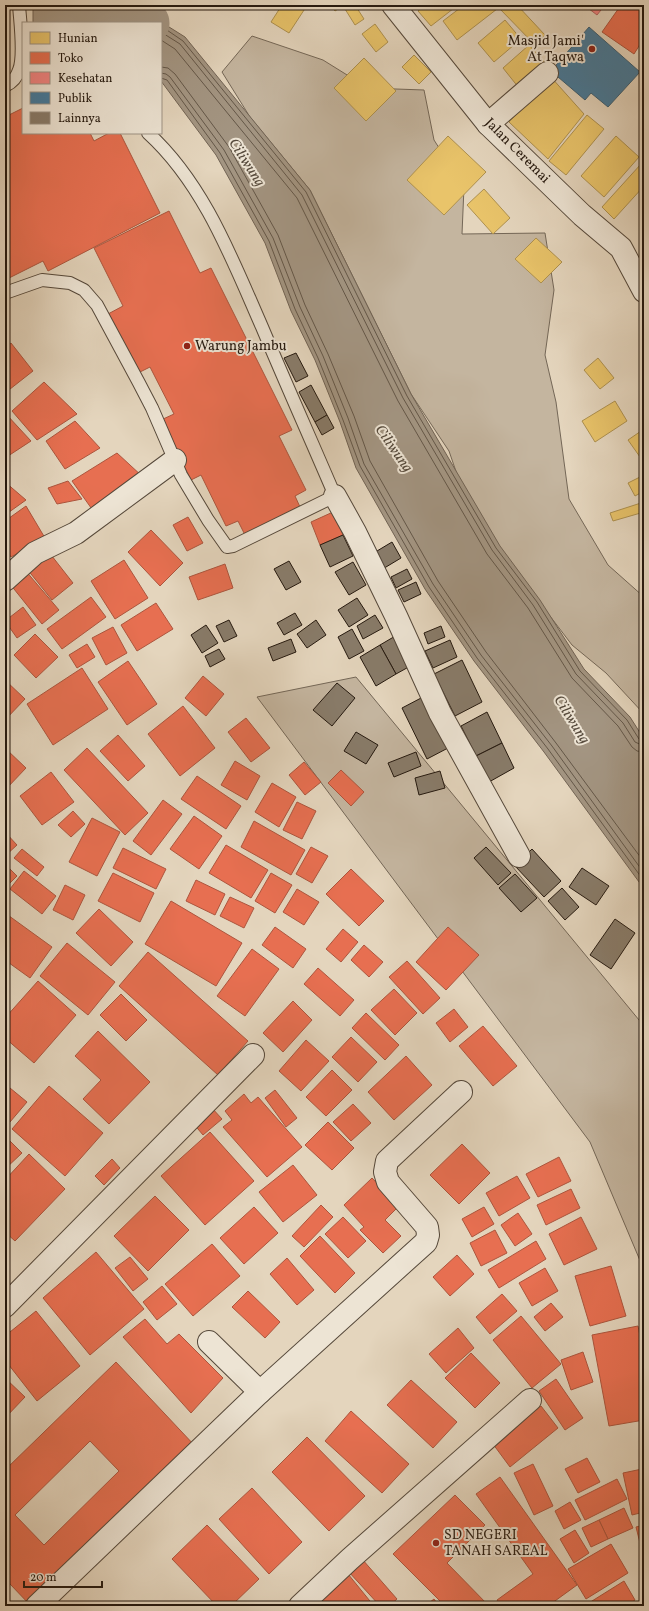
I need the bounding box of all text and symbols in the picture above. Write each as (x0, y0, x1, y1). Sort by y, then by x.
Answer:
legend (22, 22, 162, 134)
text: Hunian (58, 31, 98, 47)
place label: Masjid Jami' At Taqwa (508, 32, 584, 67)
marker: Masjid Jami' At Taqwa (587, 44, 597, 54)
text: Toko (58, 51, 83, 67)
text: Kesehatan (58, 71, 112, 87)
text: Publik (58, 91, 92, 107)
text: Lainnya (58, 111, 101, 127)
street label: Jalan Ceremai (480, 114, 554, 188)
water label: Ciliwung (223, 135, 270, 192)
place label: Warung Jambu (195, 337, 287, 356)
marker: Warung Jambu (182, 341, 192, 351)
water label: Ciliwung (369, 421, 417, 477)
water label: Ciliwung (548, 692, 594, 749)
place label: SD NEGERI TANAH SAREAL (444, 1526, 548, 1561)
marker: SD NEGERI TANAH SAREAL (431, 1538, 441, 1548)
scale bar (24, 1563, 102, 1589)
text: 20 m (30, 1570, 57, 1586)

